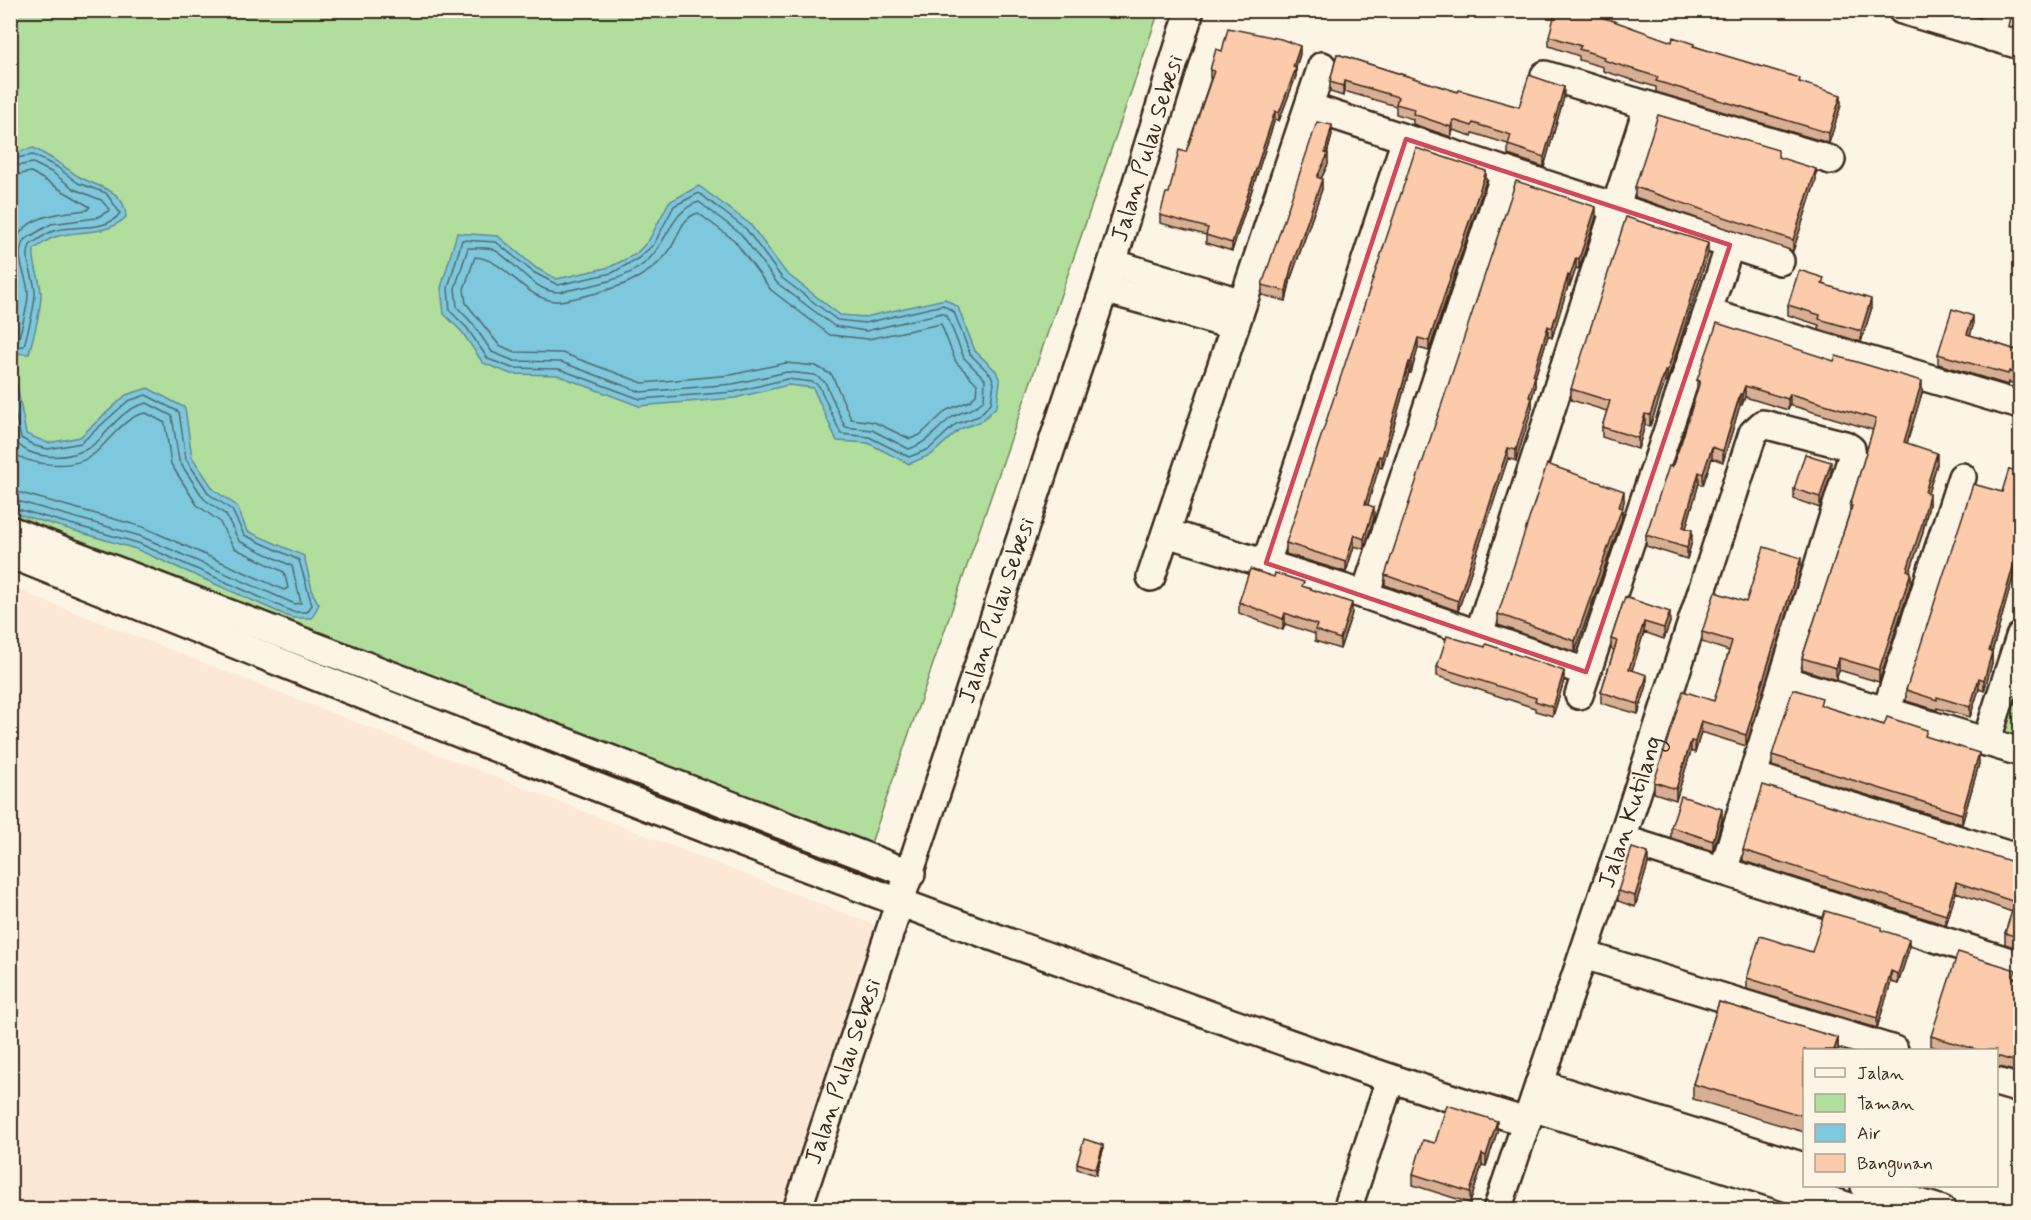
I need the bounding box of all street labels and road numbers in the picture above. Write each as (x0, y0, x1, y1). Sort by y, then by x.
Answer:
street label: Jalan Pulau Sebesi (1104, 51, 1191, 246)
street label: Jalan Pulau Sebesi (951, 513, 1042, 707)
street label: Jalan Kutilang (1591, 732, 1672, 892)
street label: Jalan Pulau Sebesi (798, 974, 889, 1169)

